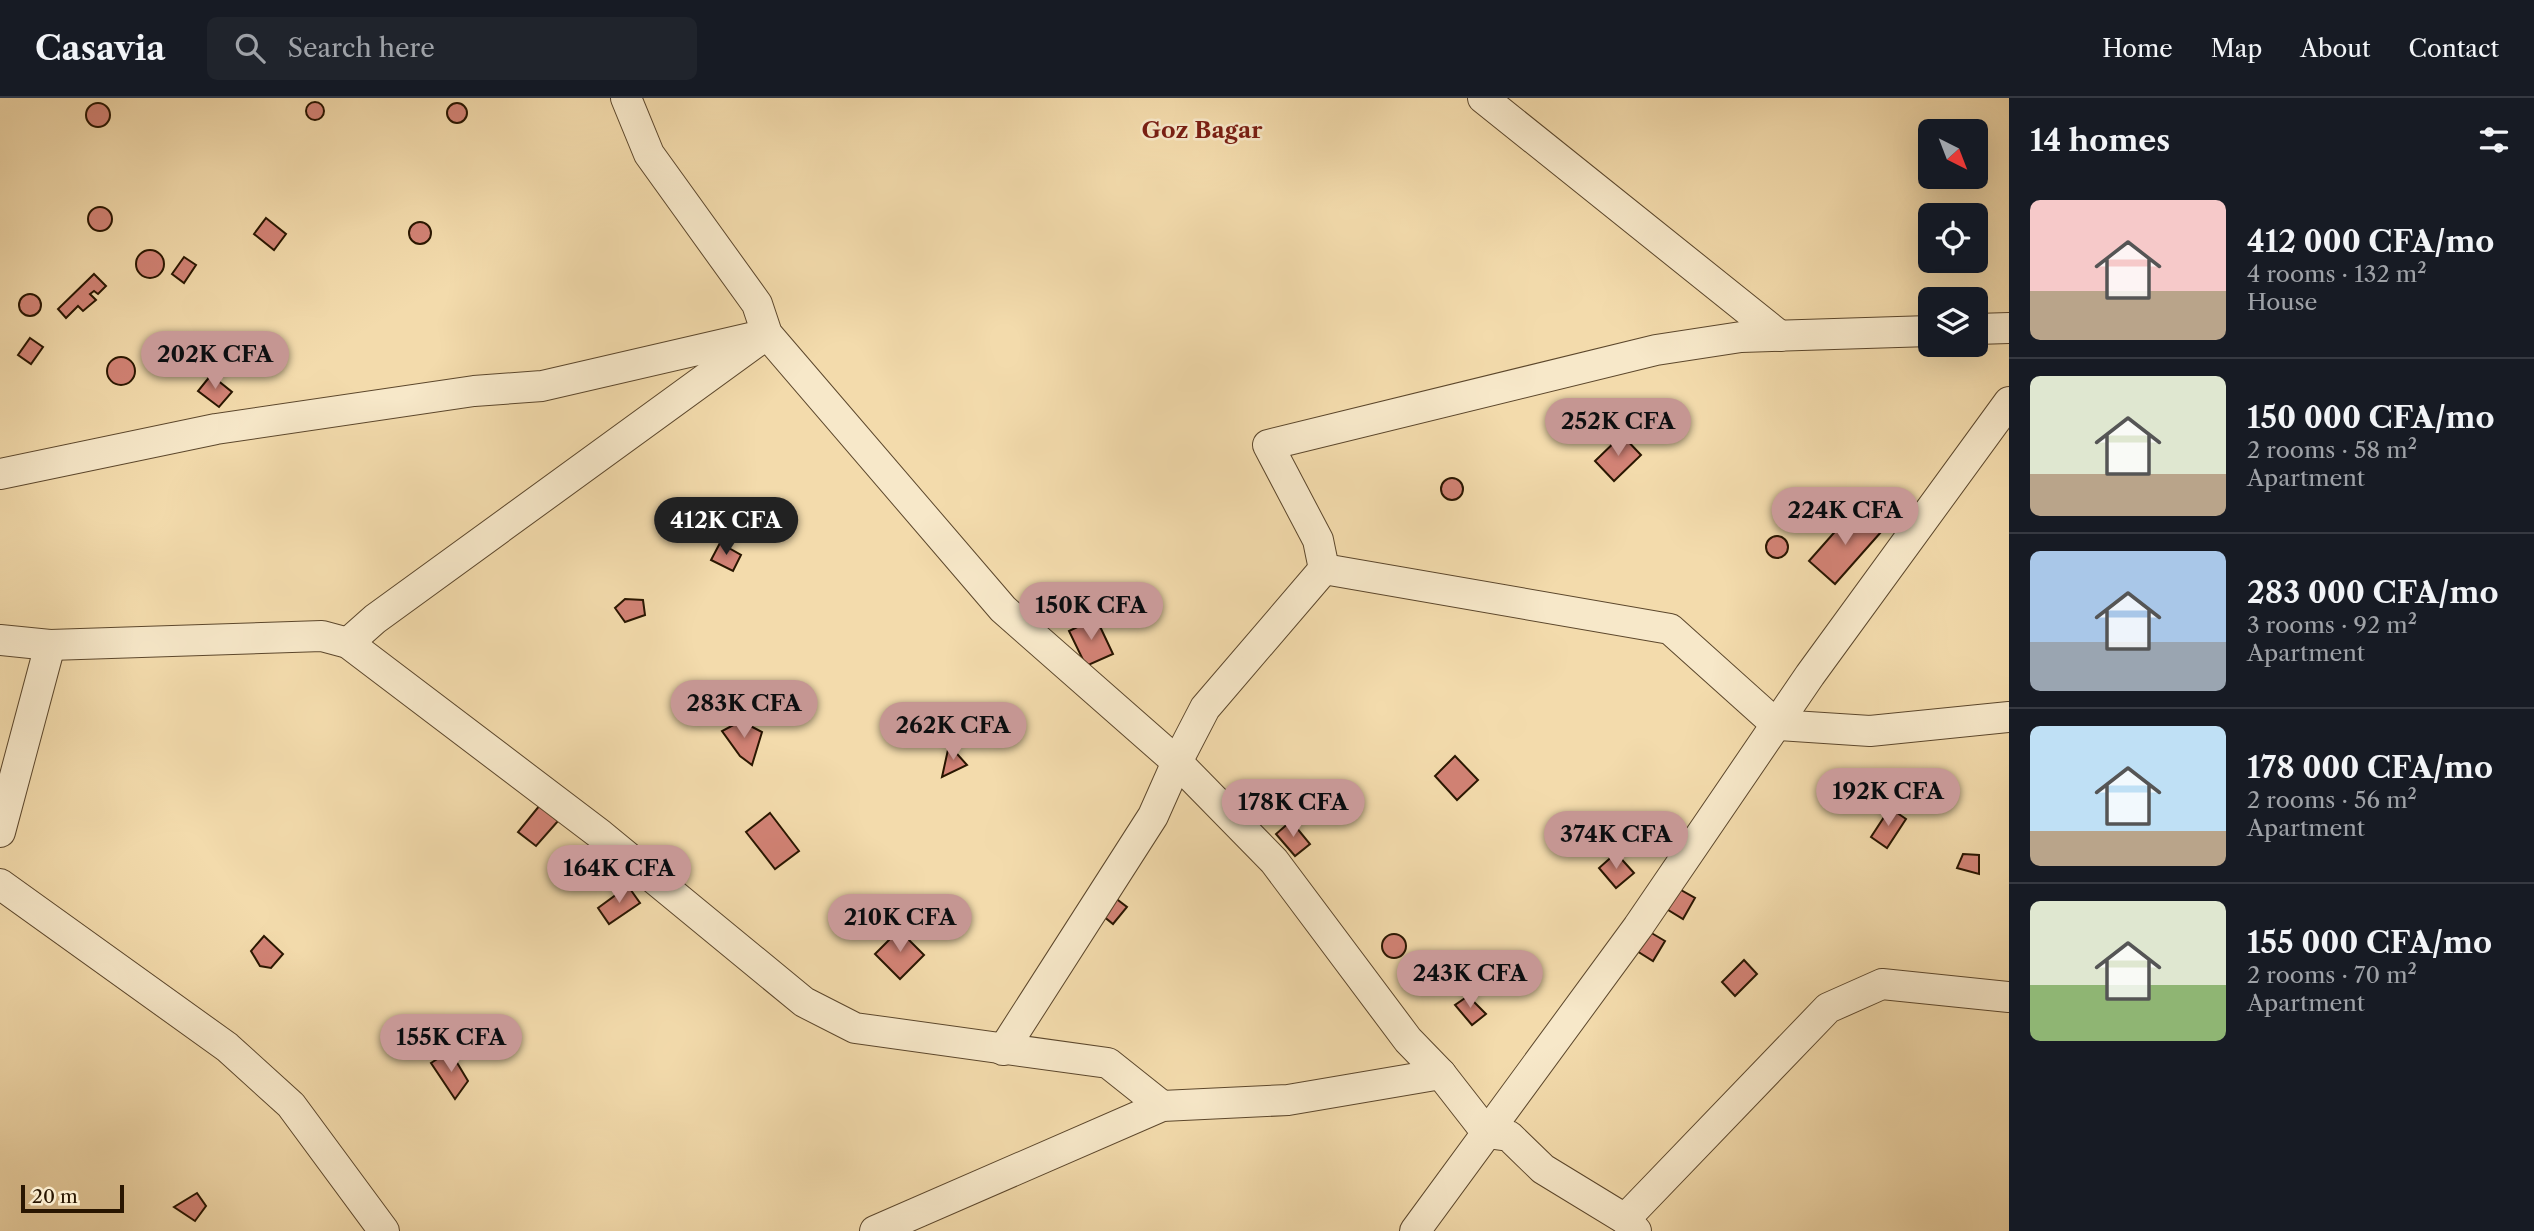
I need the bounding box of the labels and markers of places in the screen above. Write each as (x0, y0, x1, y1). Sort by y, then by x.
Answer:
pin: 202K CFA (143, 331, 287, 391)
pin: 252K CFA (1546, 398, 1690, 458)
pin: 224K CFA (1773, 488, 1917, 547)
pin: 412K CFA (654, 498, 798, 557)
pin: 150K CFA (1019, 582, 1163, 642)
pin: 283K CFA (672, 680, 816, 740)
pin: 262K CFA (881, 702, 1025, 762)
pin: 192K CFA (1816, 768, 1960, 828)
pin: 178K CFA (1221, 780, 1365, 839)
pin: 374K CFA (1544, 812, 1688, 871)
pin: 164K CFA (547, 846, 691, 905)
pin: 210K CFA (828, 894, 972, 954)
pin: 243K CFA (1398, 950, 1542, 1010)
pin: 155K CFA (379, 1014, 523, 1074)

